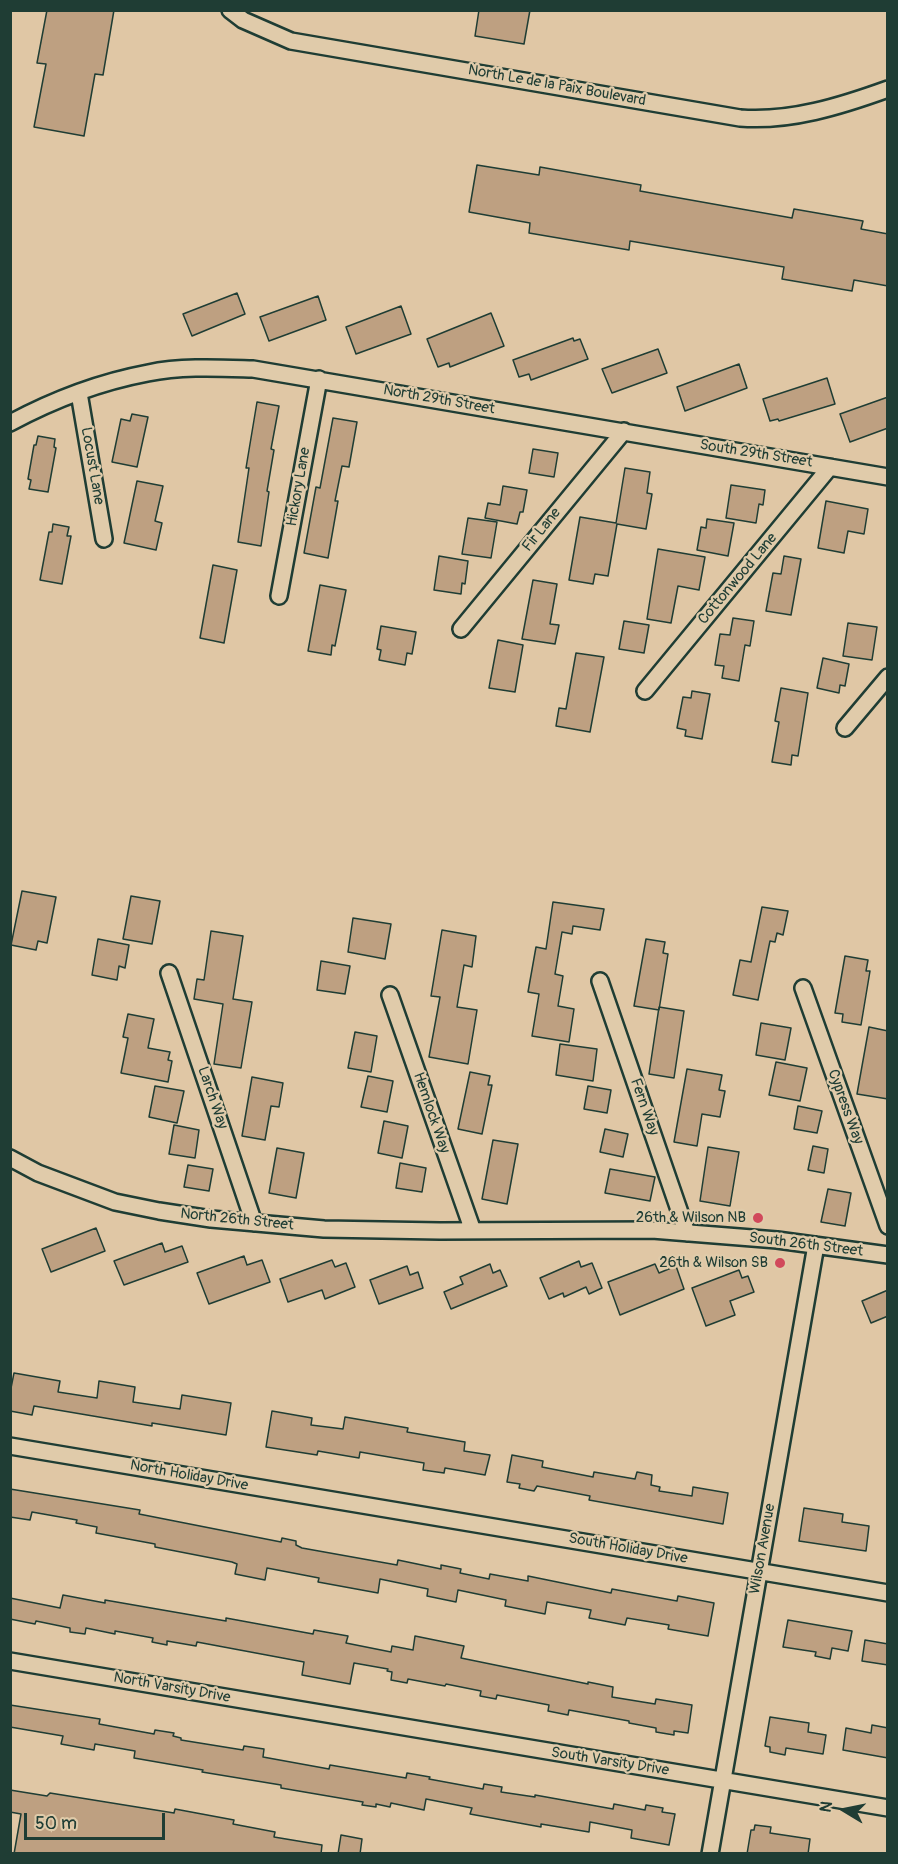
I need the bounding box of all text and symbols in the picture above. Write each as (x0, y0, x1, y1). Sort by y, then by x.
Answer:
street label: North Le de la Paix Boulevard (467, 61, 647, 111)
street label: North 29th Street (382, 381, 496, 419)
street label: Locust Lane (76, 426, 108, 506)
street label: South 29th Street (698, 436, 814, 472)
street label: Hickory Lane (283, 446, 315, 528)
street label: Fir Lane (519, 504, 565, 556)
street label: Cottonwood Lane (695, 530, 781, 628)
street label: Larch Way (193, 1064, 231, 1132)
street label: Cypress Way (823, 1067, 867, 1147)
street label: Hemlock Way (409, 1070, 453, 1156)
street label: Fern Way (626, 1076, 662, 1138)
street label: North 26th Street (179, 1205, 295, 1235)
place label: 26th & Wilson NB (636, 1209, 746, 1227)
marker: 26th & Wilson NB (751, 1211, 765, 1225)
street label: South 26th Street (748, 1229, 864, 1261)
place label: 26th & Wilson SB (659, 1254, 768, 1272)
marker: 26th & Wilson SB (773, 1256, 787, 1270)
street label: North Holiday Drive (129, 1457, 249, 1495)
street label: Wilson Avenue (746, 1502, 780, 1596)
street label: South Holiday Drive (567, 1530, 689, 1568)
street label: North Varsity Drive (112, 1669, 232, 1707)
street label: South Varsity Drive (550, 1744, 670, 1780)
north arrow (814, 1780, 874, 1840)
text: N (815, 1800, 837, 1814)
scale bar (27, 1801, 168, 1839)
text: 50 m (35, 1812, 77, 1835)

